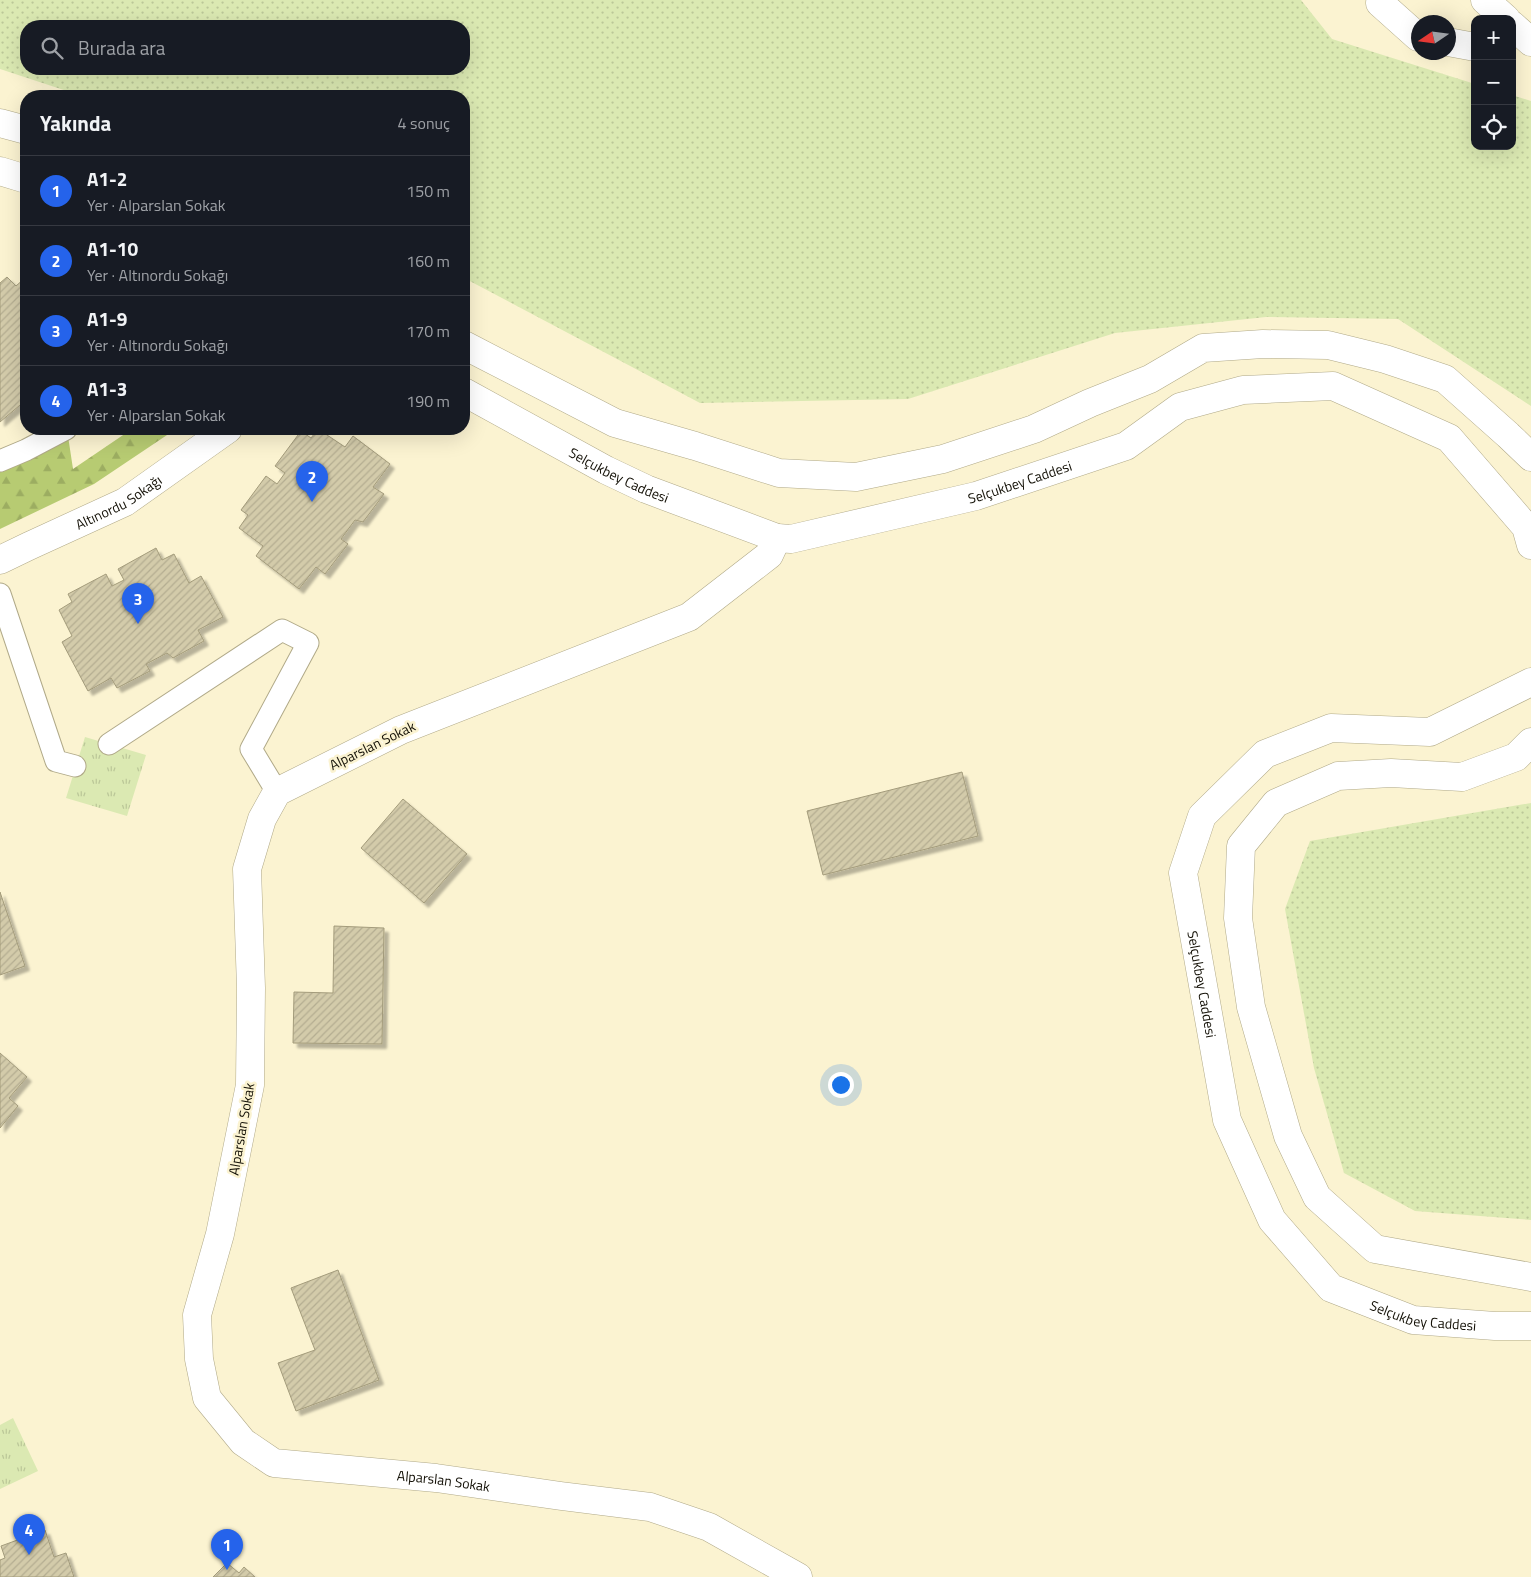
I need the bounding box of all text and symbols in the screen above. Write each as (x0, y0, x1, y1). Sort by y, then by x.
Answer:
north arrow (1411, 15, 1456, 60)
map controls (1471, 15, 1516, 150)
button: + (1471, 15, 1516, 60)
search box (20, 20, 470, 75)
text: Burada ara (78, 33, 165, 62)
icon: search (38, 34, 66, 62)
button: − (1471, 60, 1516, 105)
button: locate (1471, 105, 1516, 150)
text: Yakında (40, 107, 111, 139)
text: 4 sonuç (398, 111, 450, 135)
text: A1-2 (87, 164, 127, 193)
text: 1 (52, 179, 60, 203)
text: 150 m (406, 179, 450, 203)
text: Yer · Alparslan Sokak (87, 193, 226, 217)
text: A1-10 (87, 234, 138, 263)
text: 2 (52, 249, 60, 273)
text: 160 m (406, 249, 450, 273)
text: Yer · Altınordu Sokağı (87, 263, 228, 287)
text: A1-9 (87, 304, 127, 333)
text: 3 (52, 319, 60, 343)
text: 170 m (406, 319, 450, 343)
text: Yer · Altınordu Sokağı (87, 333, 228, 357)
text: A1-3 (87, 374, 127, 403)
text: 4 (52, 389, 60, 413)
text: 190 m (406, 389, 450, 413)
text: Yer · Alparslan Sokak (87, 403, 226, 427)
street label: Selçukbey Caddesi (566, 441, 672, 507)
street label: Selçukbey Caddesi (965, 454, 1074, 508)
pin: 2 (296, 461, 328, 502)
street label: Altınordu Sokağı (72, 469, 166, 534)
pin: 3 (122, 583, 154, 624)
street label: Alparslan Sokak (325, 715, 419, 775)
street label: Selçukbey Caddesi (1183, 929, 1223, 1039)
your location (828, 1072, 854, 1098)
street label: Alparslan Sokak (223, 1081, 260, 1177)
street label: Selçukbey Caddesi (1367, 1294, 1477, 1335)
street label: Alparslan Sokak (396, 1464, 492, 1496)
pin: 4 (13, 1514, 45, 1555)
pin: 1 (211, 1529, 243, 1570)

